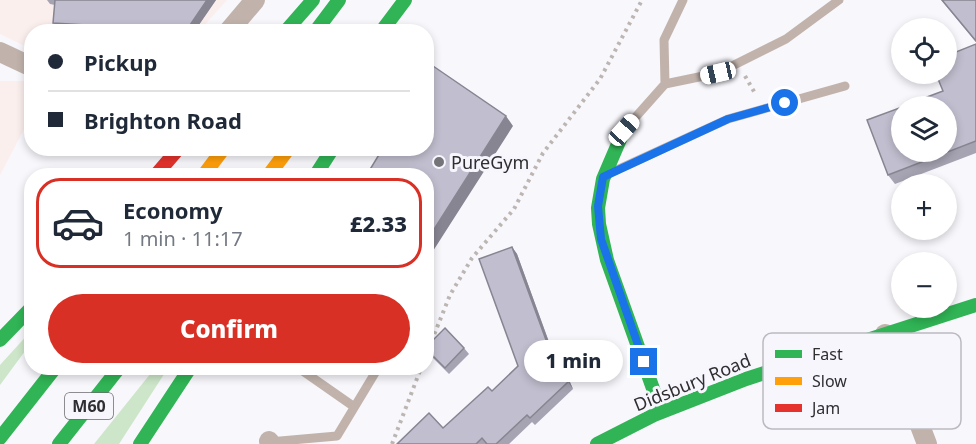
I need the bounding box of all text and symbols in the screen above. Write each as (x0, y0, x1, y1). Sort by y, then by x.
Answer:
map controls (891, 18, 957, 318)
button: locate (891, 18, 957, 84)
text: Pickup (84, 47, 157, 77)
car (698, 60, 738, 86)
route start (771, 89, 798, 116)
button: layers (891, 96, 957, 162)
text: Brighton Road (84, 105, 242, 135)
car (605, 111, 643, 149)
place label: PureGym (451, 150, 529, 174)
marker: PureGym (432, 155, 446, 169)
button: + (891, 174, 957, 240)
text: Economy (123, 195, 222, 225)
icon: car (51, 196, 105, 250)
text: £2.33 (350, 208, 407, 238)
text: 1 min · 11:17 (123, 225, 243, 252)
button: − (891, 252, 957, 318)
button: Confirm (48, 294, 410, 363)
legend (763, 333, 961, 429)
callout: 1 min (524, 341, 623, 383)
text: Fast (812, 343, 843, 365)
text: 1 min (546, 347, 601, 374)
street label: Didsbury Road (630, 348, 754, 416)
route end (630, 348, 657, 375)
text: Slow (812, 370, 847, 392)
road number: M60 (65, 393, 113, 419)
text: Jam (810, 397, 840, 419)

